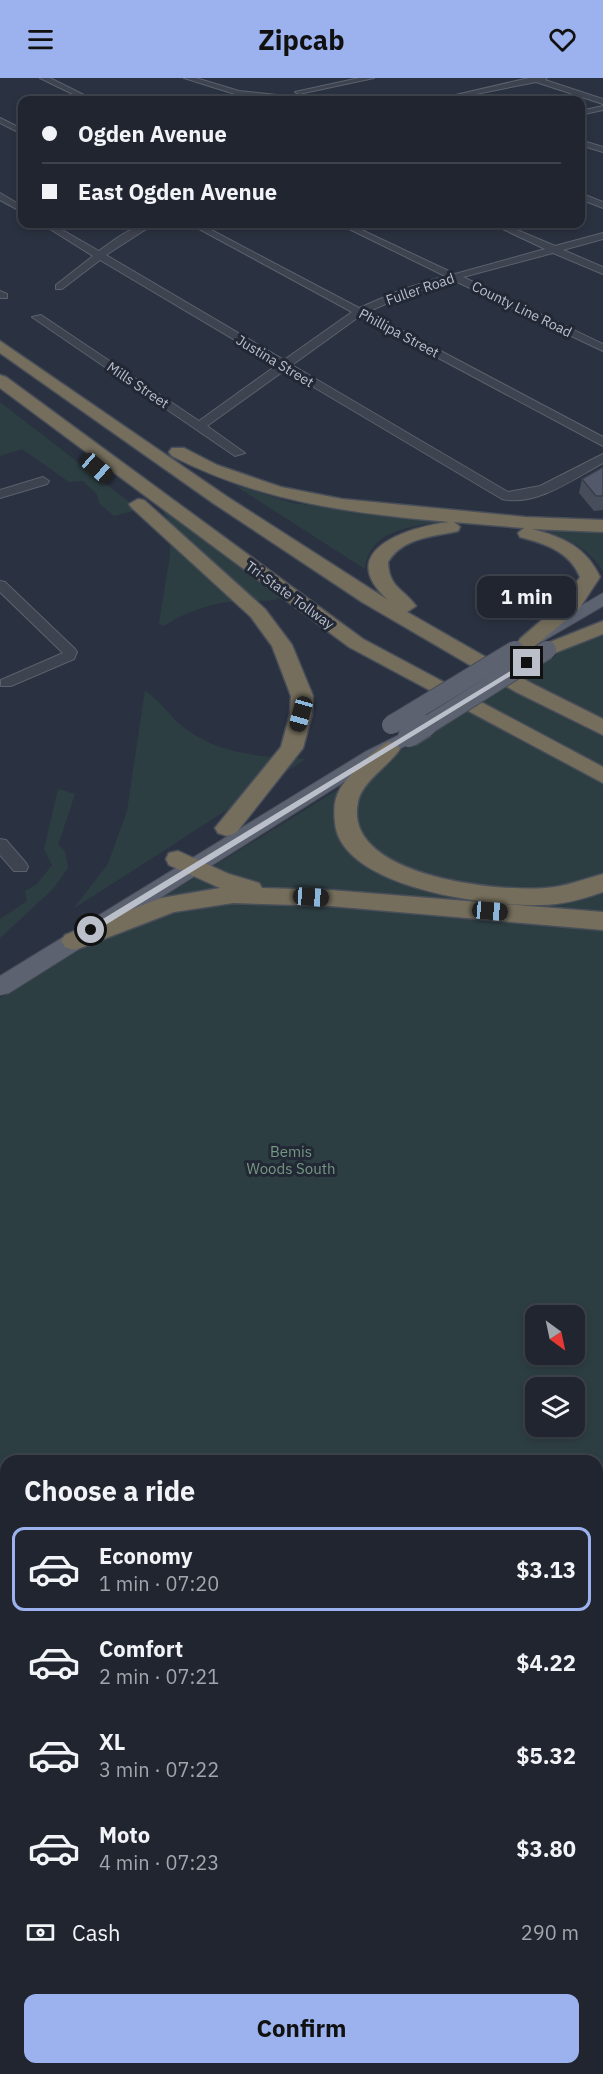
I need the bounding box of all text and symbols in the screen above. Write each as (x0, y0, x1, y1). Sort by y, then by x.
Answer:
text: Zipcab (258, 22, 345, 57)
icon: menu (24, 23, 57, 56)
icon: heart (546, 23, 579, 56)
text: Ogden Avenue (78, 119, 227, 148)
text: East Ogden Avenue (78, 177, 277, 206)
street label: Fuller Road (383, 269, 457, 309)
street label: County Line Road (469, 277, 575, 341)
street label: Phillipa Street (356, 304, 442, 362)
street label: Justina Street (233, 331, 317, 391)
street label: Mills Street (104, 358, 173, 412)
car (78, 449, 116, 487)
street label: Tri-State Tollway (242, 557, 338, 633)
callout: 1 min (478, 576, 576, 618)
text: 1 min (500, 583, 553, 610)
route end (513, 649, 540, 676)
car (287, 694, 315, 734)
car (292, 887, 330, 907)
car (471, 900, 509, 922)
route start (77, 916, 104, 943)
park label: Bemis Woods South (247, 1142, 335, 1178)
north arrow (525, 1305, 585, 1365)
map controls (525, 1305, 585, 1437)
button: layers (525, 1377, 585, 1437)
text: Choose a ride (24, 1473, 195, 1508)
text: Economy (99, 1541, 193, 1570)
icon: car (27, 1542, 81, 1596)
text: $3.13 (516, 1555, 576, 1584)
text: 1 min · 07:20 (99, 1570, 219, 1597)
text: Comfort (99, 1634, 183, 1663)
icon: car (27, 1635, 81, 1689)
text: $4.22 (516, 1648, 576, 1677)
text: 2 min · 07:21 (99, 1663, 219, 1690)
text: XL (99, 1727, 125, 1756)
icon: car (27, 1728, 81, 1782)
text: $5.32 (516, 1741, 576, 1770)
text: 3 min · 07:22 (99, 1756, 219, 1783)
text: Moto (99, 1820, 150, 1849)
icon: car (27, 1821, 81, 1875)
text: $3.80 (516, 1834, 576, 1863)
text: 4 min · 07:23 (99, 1849, 219, 1876)
icon: cash (24, 1916, 57, 1949)
text: Cash (72, 1918, 121, 1947)
text: 290 m (521, 1919, 579, 1946)
button: Confirm (24, 1994, 579, 2063)

